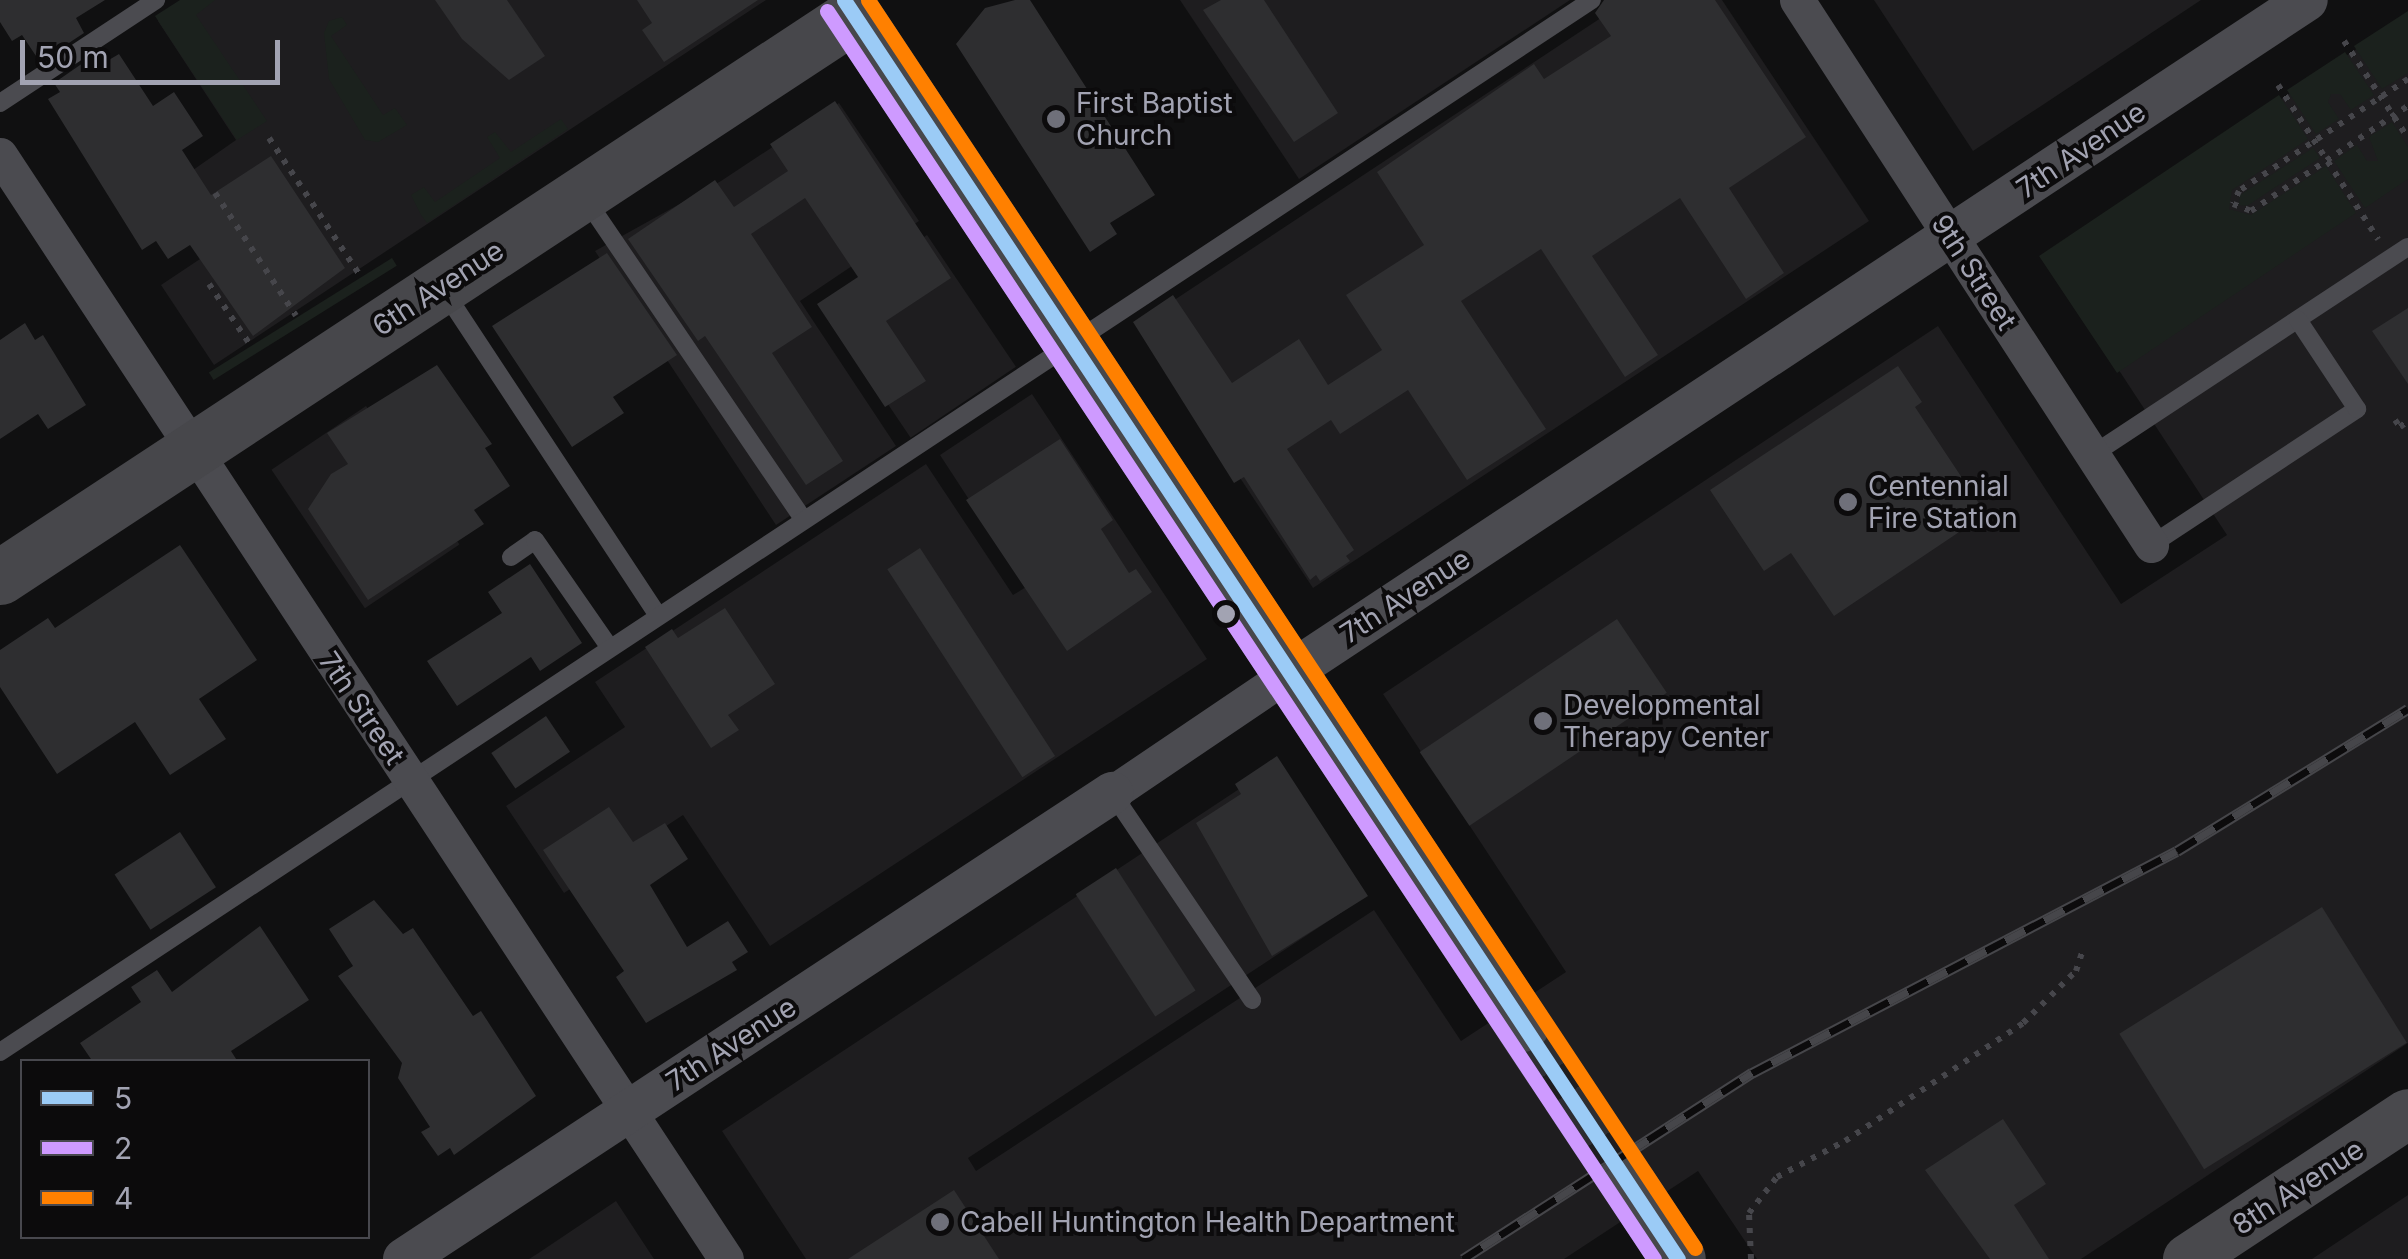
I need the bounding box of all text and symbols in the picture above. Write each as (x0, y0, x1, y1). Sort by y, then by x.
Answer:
scale bar (25, 20, 285, 82)
text: 50 m (37, 39, 109, 75)
place label: First Baptist Church (1076, 86, 1233, 152)
street label: 7th Avenue (2010, 95, 2152, 205)
marker: First Baptist Church (1045, 108, 1067, 130)
street label: 9th Street (1924, 208, 2024, 336)
street label: 6th Avenue (366, 233, 510, 343)
place label: Centennial Fire Station (1868, 469, 2018, 535)
marker: Centennial Fire Station (1837, 491, 1859, 513)
street label: 7th Avenue (1334, 542, 1476, 650)
unlabelled marker (1216, 604, 1236, 624)
street label: 7th Street (312, 645, 412, 771)
place label: Developmental Therapy Center (1563, 688, 1770, 754)
marker: Developmental Therapy Center (1532, 710, 1554, 732)
street label: 7th Avenue (660, 990, 802, 1098)
legend (20, 1059, 370, 1239)
text: 5 (114, 1080, 132, 1116)
text: 2 (114, 1130, 132, 1166)
street label: 8th Avenue (2226, 1132, 2370, 1242)
text: 4 (114, 1180, 133, 1216)
place label: Cabell Huntington Health Department (960, 1205, 1455, 1239)
marker: Cabell Huntington Health Department (929, 1211, 951, 1233)

